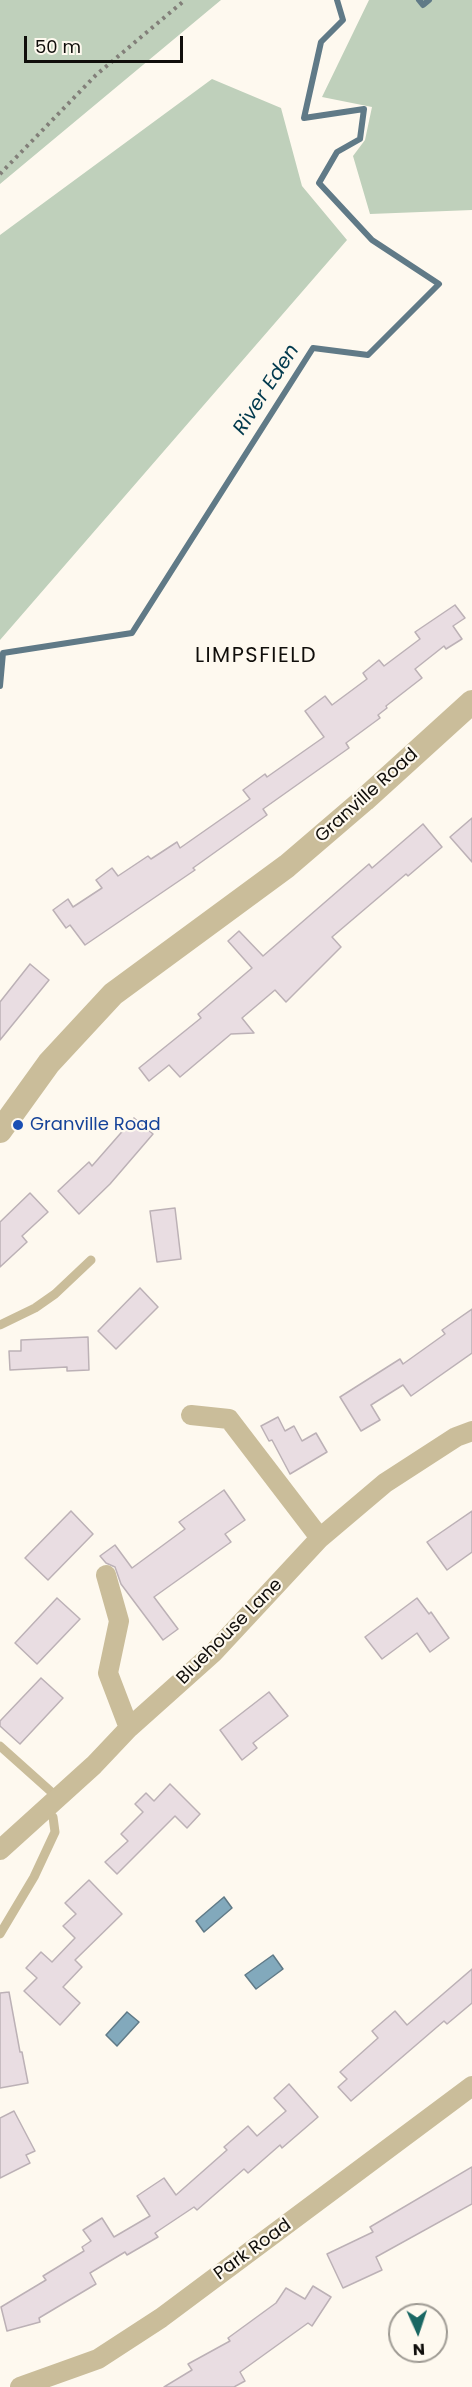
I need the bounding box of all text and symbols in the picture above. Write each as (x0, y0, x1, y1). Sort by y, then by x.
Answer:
scale bar (27, 24, 186, 62)
text: 50 m (35, 34, 81, 59)
water label: River Eden (229, 340, 305, 440)
district label: LIMPSFIELD (195, 644, 317, 670)
street label: Granville Road (311, 744, 423, 848)
place label: Granville Road (30, 1114, 161, 1136)
marker: Granville Road (11, 1118, 25, 1132)
street label: Bluehouse Lane (173, 1575, 287, 1689)
street label: Park Road (210, 2215, 296, 2285)
north arrow (388, 2303, 448, 2363)
text: N (412, 2338, 425, 2361)

